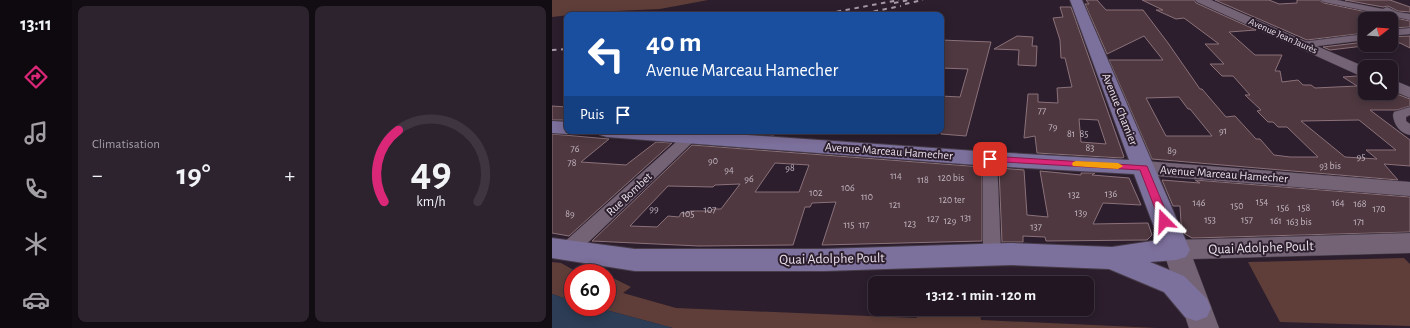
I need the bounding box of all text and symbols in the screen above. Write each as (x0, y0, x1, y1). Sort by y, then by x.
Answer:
north arrow (1358, 12, 1398, 52)
map controls (1358, 12, 1398, 100)
text: 13:11 (20, 16, 52, 34)
street label: Avenue Jean Jaurès (1247, 16, 1319, 56)
icon: left (580, 28, 632, 80)
text: 40 m (646, 29, 702, 57)
button: search (1358, 60, 1398, 100)
text: Avenue Marceau Hamecher (646, 62, 838, 80)
icon: directions (22, 63, 50, 91)
street label: Avenue Chamier (1100, 71, 1140, 147)
icon: arrive (612, 104, 634, 126)
house number: 77 (1038, 106, 1046, 116)
text: Puis (580, 107, 604, 122)
icon: music (22, 119, 50, 147)
house number: 79 (1049, 122, 1058, 132)
house number: 91 (1219, 126, 1227, 136)
house number: 81 (1067, 129, 1075, 139)
house number: 85 (1080, 129, 1088, 139)
text: Climatisation (92, 138, 160, 151)
street label: Avenue Marceau Hamecher (825, 141, 953, 161)
pin (973, 142, 1007, 176)
house number: 83 (1086, 143, 1094, 153)
house number: 76 (571, 144, 580, 154)
house number: 89 (1167, 146, 1177, 156)
icon: arrive (979, 148, 1001, 170)
text: 49 (410, 152, 451, 193)
house number: 95 (1357, 152, 1365, 162)
house number: 90 (708, 156, 718, 166)
house number: 78 (568, 158, 577, 168)
text: 19° (176, 160, 211, 190)
house number: 93 bis (1319, 161, 1341, 171)
house number: 98 (785, 163, 795, 173)
text: − (92, 164, 103, 186)
text: + (284, 164, 295, 186)
street label: Avenue Marceau Hamecher (1160, 164, 1288, 184)
house number: 94 (724, 165, 734, 175)
street label: Rue Bombet (604, 170, 654, 218)
house number: 114 (890, 171, 902, 181)
house number: 120 bis (938, 173, 964, 183)
house number: 96 (744, 174, 754, 184)
icon: phone (22, 175, 50, 203)
house number: 118 (917, 175, 929, 185)
house number: 106 (841, 183, 855, 193)
house number: 102 (809, 188, 823, 198)
house number: 136 (1105, 189, 1117, 199)
house number: 132 (1068, 190, 1080, 200)
house number: 110 (861, 192, 873, 202)
text: km/h (416, 195, 445, 209)
house number: 120 ter (939, 195, 966, 205)
house number: 154 (1256, 197, 1268, 207)
house number: 146 (1193, 198, 1206, 208)
house number: 164 (1332, 198, 1345, 208)
house number: 168 (1354, 199, 1367, 209)
house number: 121 (889, 200, 901, 210)
position arrow (1143, 200, 1185, 242)
house number: 150 (1231, 201, 1243, 211)
house number: 156 (1277, 203, 1289, 213)
house number: 158 (1298, 203, 1310, 213)
house number: 99 (649, 204, 659, 214)
house number: 170 (1373, 204, 1385, 214)
house number: 107 (704, 205, 716, 215)
house number: 139 (1075, 208, 1087, 218)
house number: 89 (565, 209, 575, 219)
house number: 105 (682, 209, 694, 219)
house number: 131 (961, 213, 972, 223)
house number: 127 (927, 214, 939, 224)
house number: 153 (1204, 215, 1216, 225)
house number: 157 (1241, 215, 1253, 225)
house number: 129 (944, 216, 957, 226)
house number: 161 (1270, 216, 1282, 226)
house number: 163 bis (1286, 217, 1312, 227)
house number: 171 (1353, 217, 1365, 227)
house number: 123 (904, 219, 916, 229)
house number: 115 (843, 220, 855, 230)
house number: 117 (858, 220, 870, 230)
house number: 137 (1030, 222, 1042, 232)
icon: climate (22, 230, 50, 258)
street label: Quai Adolphe Poult (1208, 239, 1314, 257)
street label: Quai Adolphe Poult (779, 251, 885, 267)
speed limit sign: 60 (564, 264, 616, 316)
icon: car (22, 286, 50, 314)
text: 13:12 · 1 min · 120 m (926, 288, 1036, 303)

